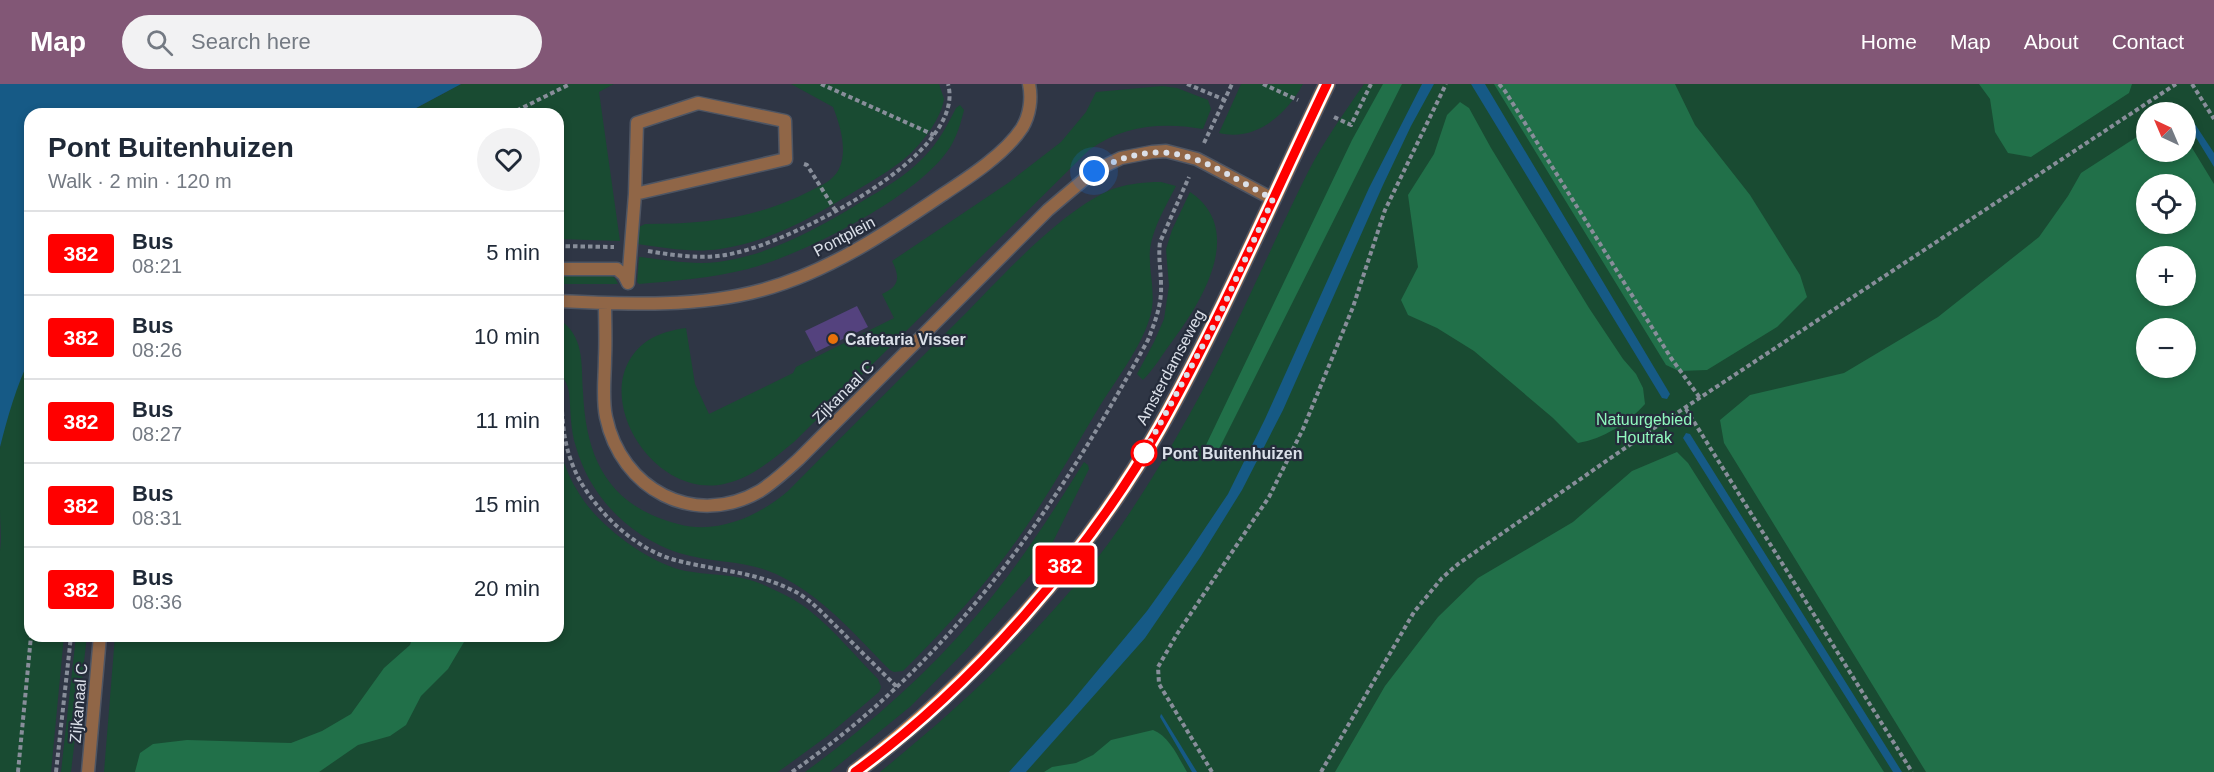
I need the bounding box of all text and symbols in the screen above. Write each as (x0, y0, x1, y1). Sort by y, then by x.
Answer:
search box (122, 15, 542, 69)
text: Map (30, 26, 86, 57)
icon: search (143, 26, 176, 59)
text: Search here (191, 29, 311, 54)
text: Home (1861, 30, 1917, 53)
text: Map (1950, 30, 1991, 53)
text: About (2024, 30, 2079, 53)
text: Contact (2112, 30, 2184, 53)
north arrow (2136, 102, 2196, 162)
map controls (2136, 102, 2196, 378)
button: heart (477, 128, 540, 191)
text: Pont Buitenhuizen (48, 132, 294, 163)
your location (1079, 156, 1109, 186)
text: Walk · 2 min · 120 m (48, 170, 232, 192)
button: locate (2136, 174, 2196, 234)
street label: Pontplein (811, 213, 878, 260)
text: Bus (132, 229, 174, 254)
text: 5 min (486, 240, 540, 265)
text: 382 (63, 242, 99, 265)
button: + (2136, 246, 2196, 306)
text: 08:21 (132, 255, 182, 277)
street label: Amsterdamseweg (1133, 307, 1208, 428)
text: Bus (132, 313, 174, 338)
button: − (2136, 318, 2196, 378)
text: 10 min (474, 324, 540, 349)
text: 382 (63, 326, 99, 349)
place label: Cafetaria Visser (845, 331, 966, 348)
marker: Cafetaria Visser (826, 332, 840, 346)
text: 08:26 (132, 339, 182, 361)
street label: Zijkanaal C (809, 358, 878, 427)
text: Bus (132, 397, 174, 422)
text: 11 min (476, 408, 540, 433)
text: 382 (63, 410, 99, 433)
park label: Natuurgebied Houtrak (1596, 411, 1692, 446)
text: 08:27 (132, 423, 182, 445)
marker: Pont Buitenhuizen (1131, 440, 1157, 466)
place label: Pont Buitenhuizen (1162, 445, 1302, 462)
text: Bus (132, 481, 174, 506)
text: 15 min (474, 492, 540, 517)
text: 382 (63, 494, 99, 517)
text: 08:31 (132, 507, 182, 529)
line badge: 382 (1030, 546, 1100, 584)
text: 382 (1047, 554, 1083, 577)
text: Bus (132, 565, 174, 590)
text: 20 min (474, 576, 540, 601)
text: 382 (63, 578, 99, 601)
text: 08:36 (132, 591, 182, 613)
street label: Zijkanaal C (67, 662, 90, 744)

